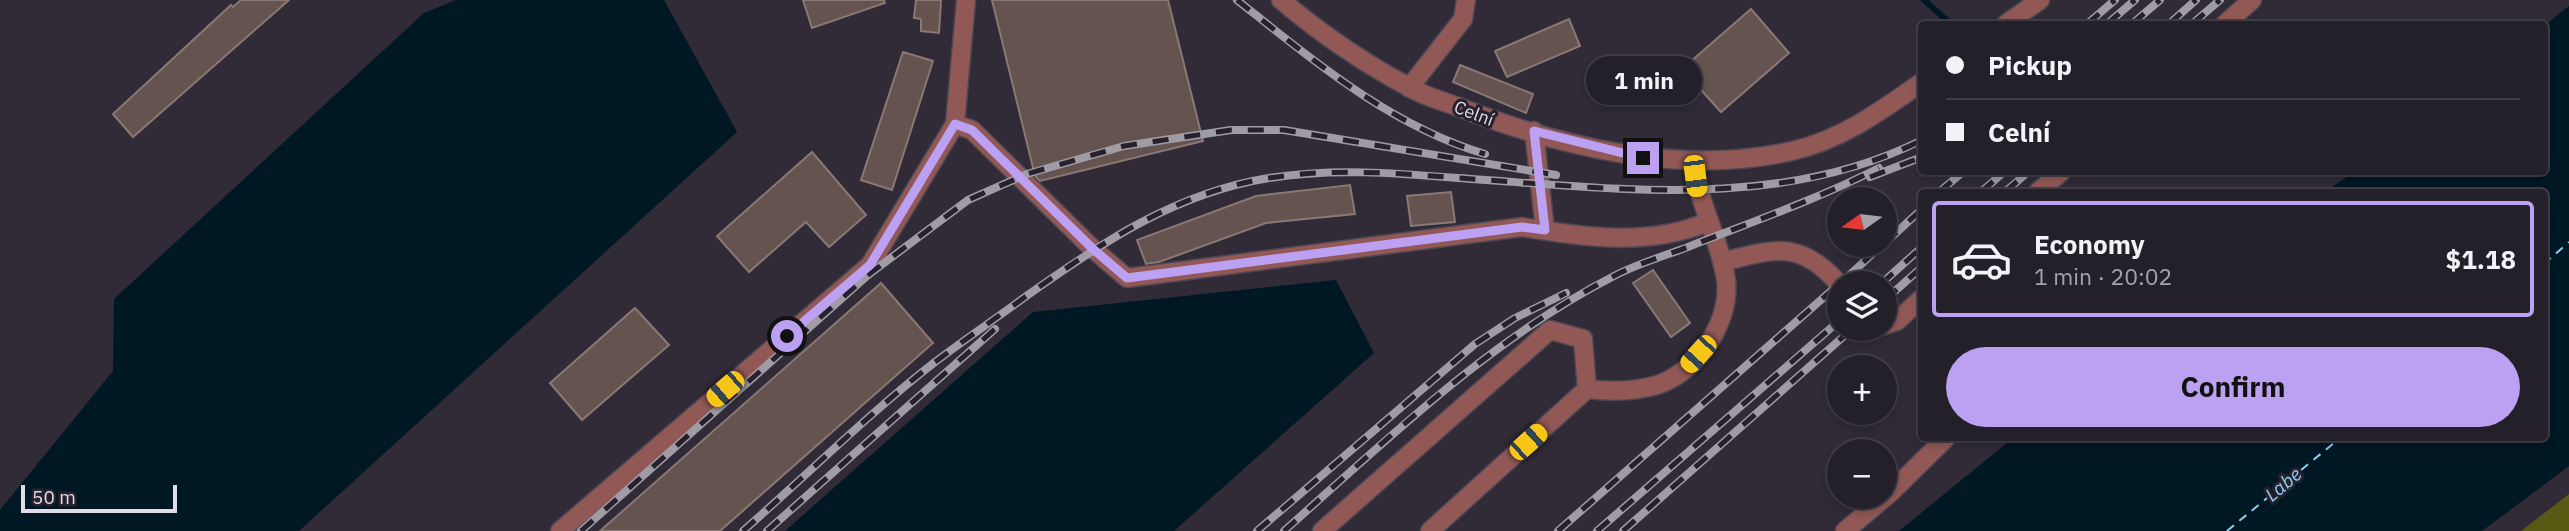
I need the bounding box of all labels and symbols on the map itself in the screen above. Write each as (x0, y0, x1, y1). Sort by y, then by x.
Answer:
callout: 1 min (1585, 57, 1701, 106)
street label: Celní (1451, 95, 1498, 131)
route end (1627, 142, 1659, 174)
car (1683, 154, 1708, 198)
north arrow (1827, 187, 1897, 257)
route start (771, 320, 803, 352)
car (1677, 331, 1720, 377)
car (703, 367, 748, 411)
car (1506, 420, 1551, 464)
water label: Labe (2260, 462, 2306, 506)
scale bar (21, 482, 177, 514)

